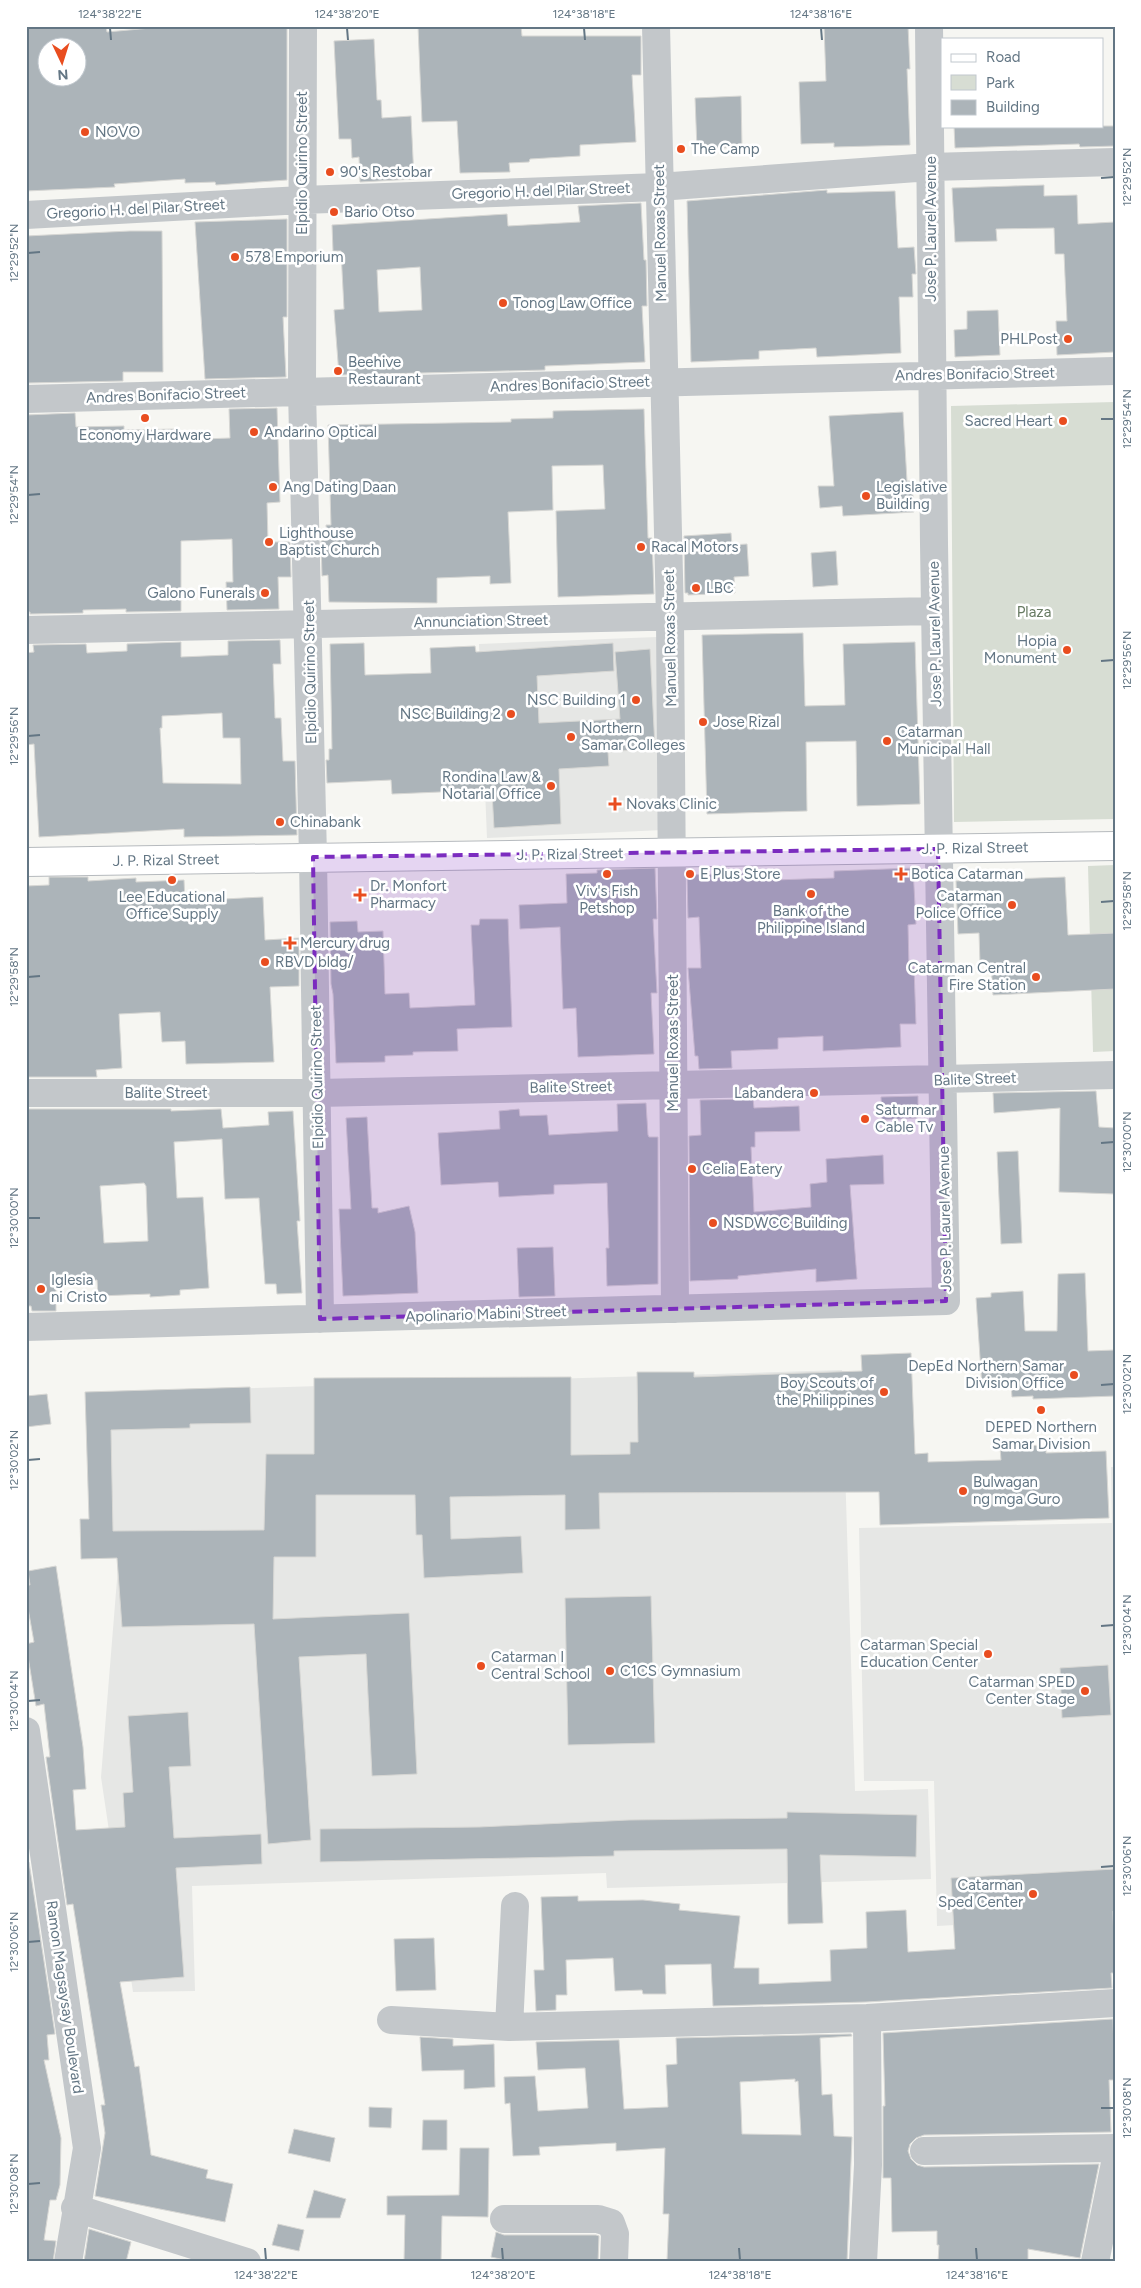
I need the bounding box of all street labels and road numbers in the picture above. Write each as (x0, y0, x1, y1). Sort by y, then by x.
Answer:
street label: Elpidio Quirino Street (293, 91, 311, 235)
street label: Jose P. Laurel Avenue (922, 156, 940, 302)
street label: Manuel Roxas Street (650, 164, 670, 302)
street label: Gregorio H. del Pilar Street (451, 179, 631, 203)
street label: Gregorio H. del Pilar Street (46, 195, 226, 223)
street label: Andres Bonifacio Street (895, 364, 1056, 384)
street label: Andres Bonifacio Street (490, 372, 651, 396)
street label: Andres Bonifacio Street (86, 383, 247, 407)
street label: Jose P. Laurel Avenue (925, 561, 945, 707)
street label: Manuel Roxas Street (660, 569, 680, 707)
street label: Elpidio Quirino Street (300, 599, 320, 744)
street label: Annunciation Street (413, 611, 549, 631)
street label: J. P. Rizal Street (921, 838, 1029, 858)
street label: J. P. Rizal Street (516, 844, 624, 864)
street label: J. P. Rizal Street (112, 850, 220, 870)
street label: Manuel Roxas Street (664, 974, 682, 1112)
street label: Elpidio Quirino Street (307, 1004, 327, 1149)
street label: Balite Street (933, 1069, 1017, 1089)
street label: Balite Street (529, 1077, 613, 1097)
street label: Balite Street (124, 1084, 208, 1102)
street label: Jose P. Laurel Avenue (935, 1146, 955, 1292)
street label: Apolinario Mabini Street (405, 1302, 567, 1326)
street label: Ramon Magsaysay Boulevard (43, 1899, 87, 2095)

